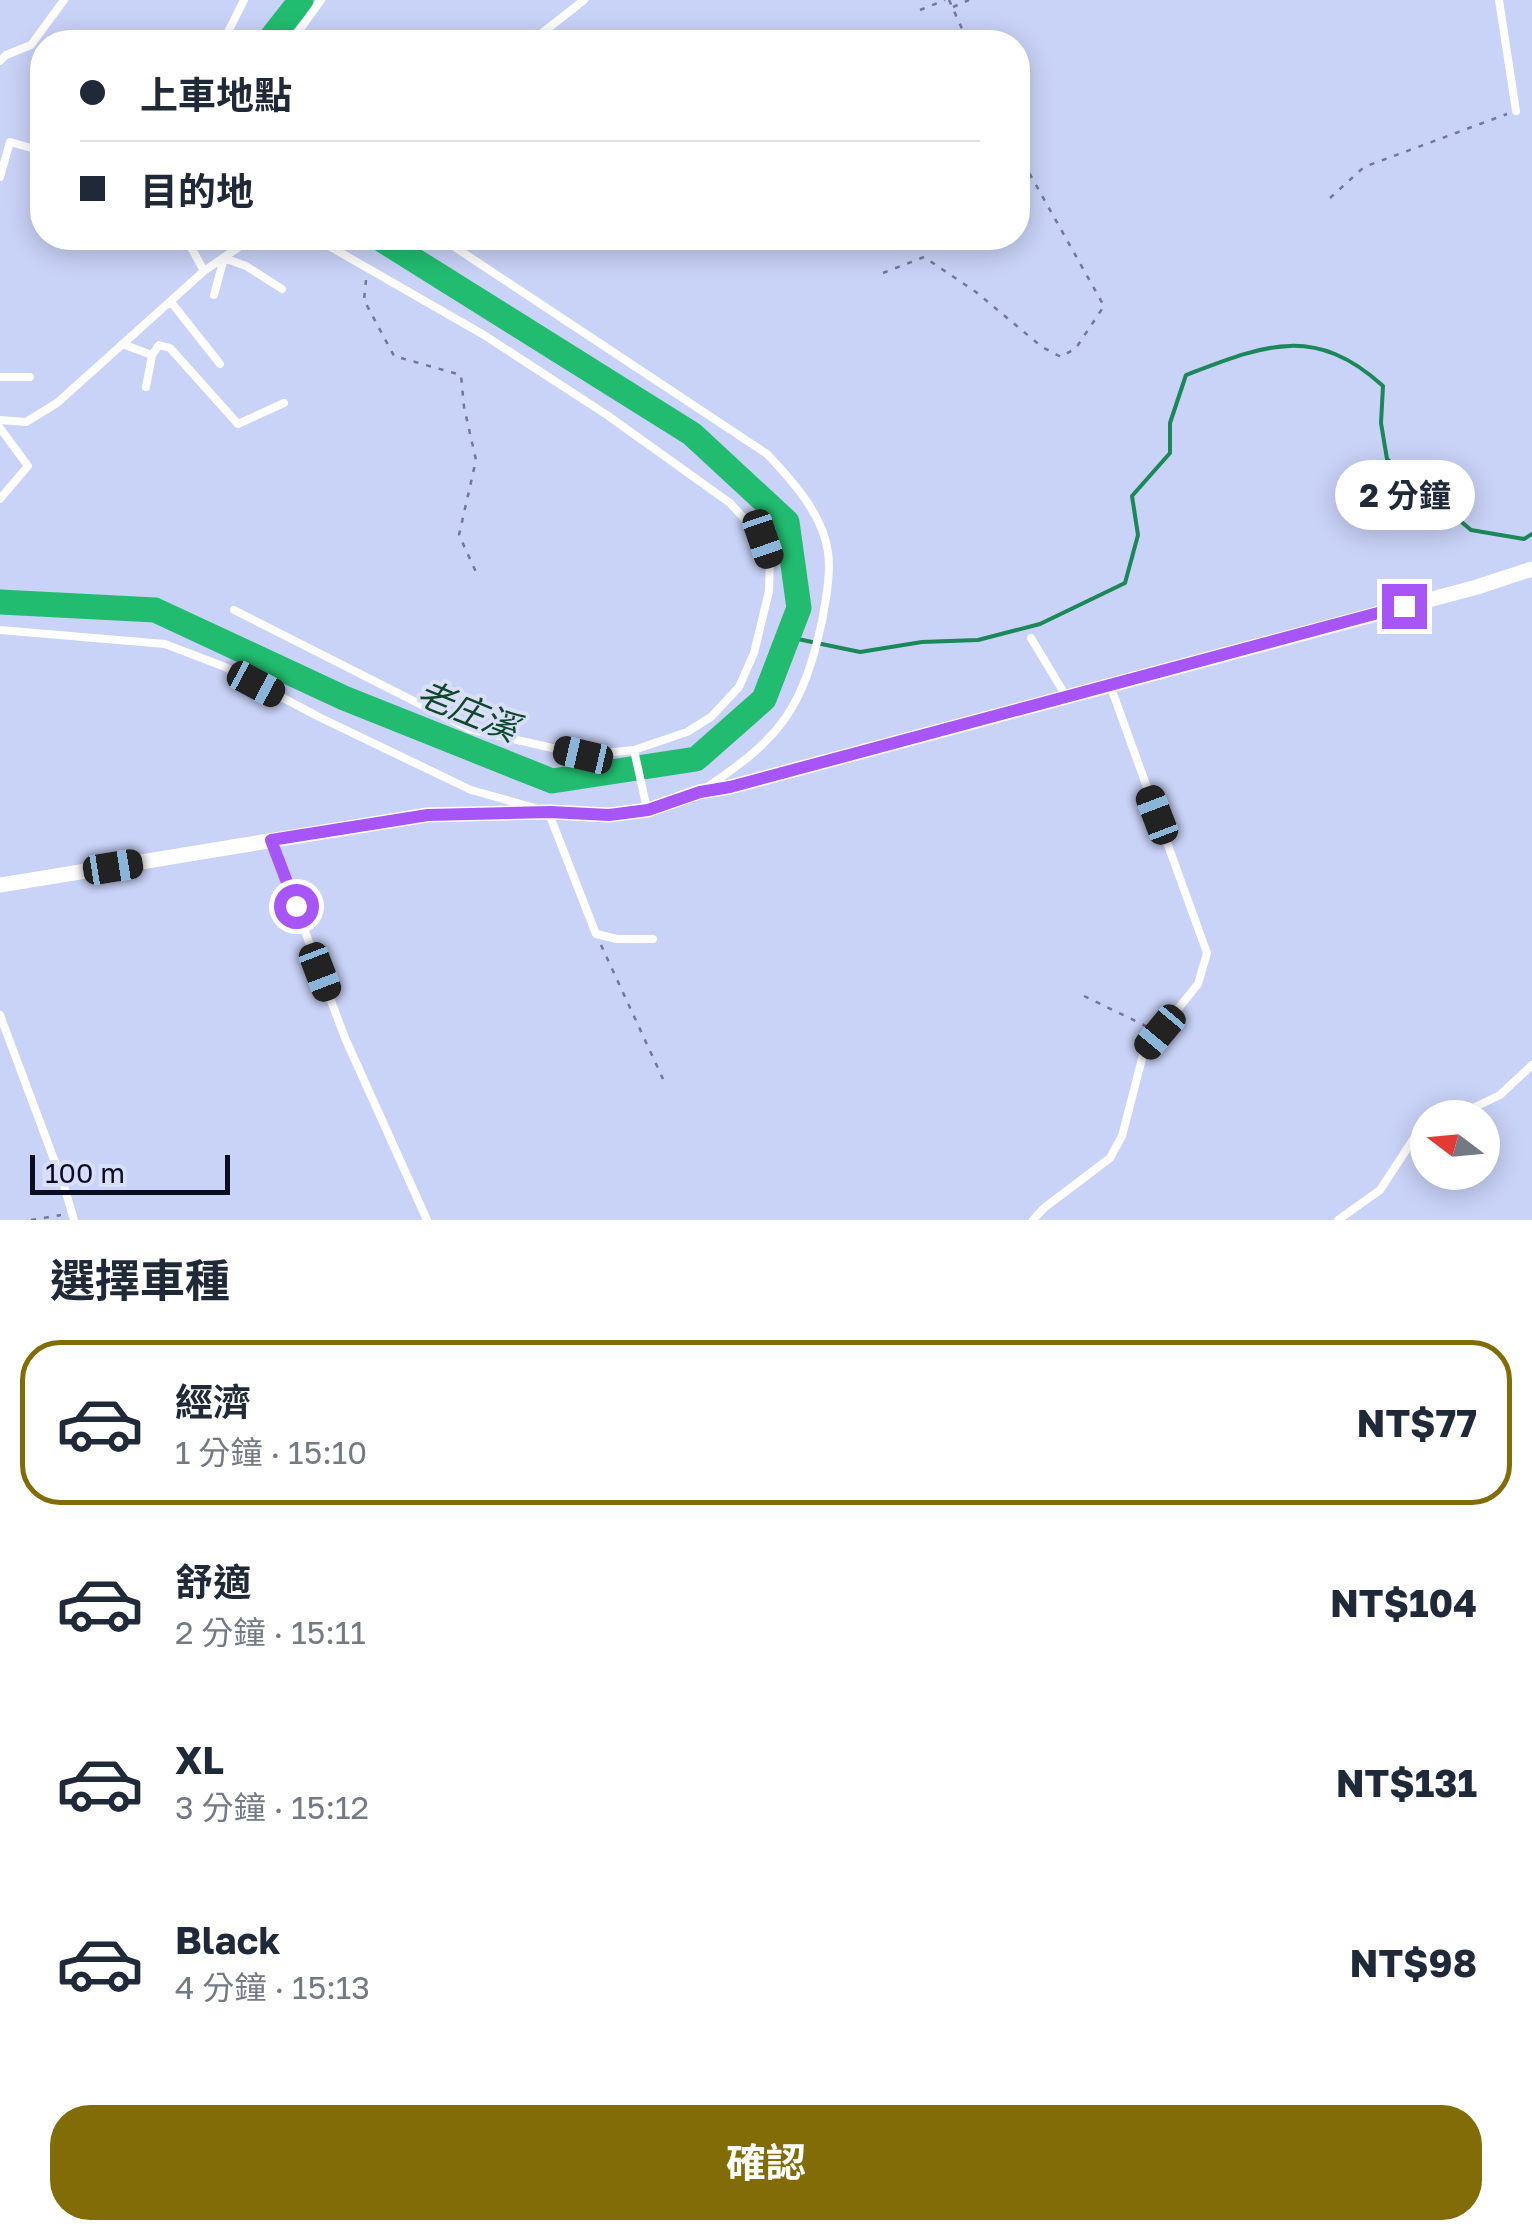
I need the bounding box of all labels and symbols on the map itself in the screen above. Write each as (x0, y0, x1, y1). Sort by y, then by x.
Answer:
callout: 2 分鐘 (1334, 461, 1474, 531)
car (739, 506, 787, 572)
route end (1382, 584, 1427, 629)
car (222, 657, 290, 711)
water label: 老庄溪 (411, 671, 529, 751)
car (550, 734, 616, 776)
car (1132, 782, 1182, 848)
car (81, 847, 145, 887)
route start (274, 884, 319, 929)
car (295, 939, 345, 1005)
car (1129, 999, 1191, 1065)
north arrow (1410, 1100, 1500, 1190)
scale bar (30, 1150, 230, 1194)

